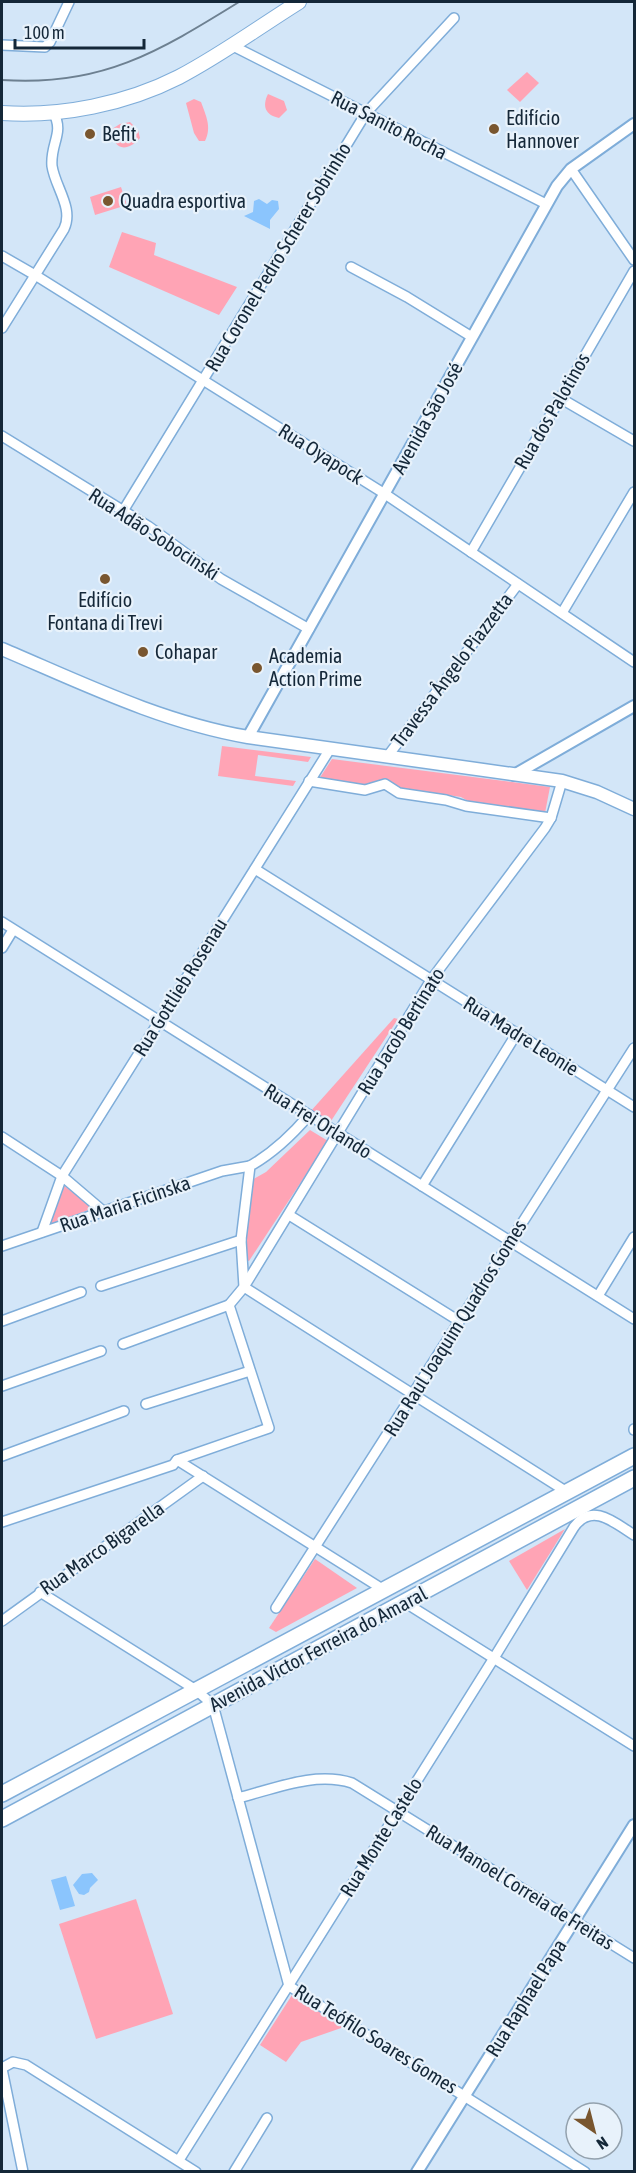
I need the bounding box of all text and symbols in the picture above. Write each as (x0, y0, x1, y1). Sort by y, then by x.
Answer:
scale bar (15, 12, 144, 50)
text: 100 m (24, 22, 65, 43)
street label: Rua Sanito Rocha (327, 85, 451, 164)
place label: Edifício Hannover (506, 106, 580, 152)
place label: Befit (102, 122, 137, 145)
marker: Edifício Hannover (487, 122, 501, 136)
marker: Befit (83, 127, 97, 141)
street label: Rua Coronel Pedro Scherer Sobrinho (200, 138, 355, 375)
place label: Quadra esportiva (120, 189, 246, 212)
marker: Quadra esportiva (101, 194, 115, 208)
street label: Rua dos Palotinos (509, 349, 594, 473)
street label: Avenida São José (386, 358, 467, 478)
street label: Rua Oyapock (275, 418, 368, 489)
street label: Rua Adão Sobocinski (85, 483, 224, 584)
marker: Edifício Fontana di Trevi (98, 572, 112, 586)
place label: Edifício Fontana di Trevi (47, 588, 163, 634)
street label: Travessa Ângelo Piazzetta (386, 588, 517, 751)
place label: Cohapar (155, 640, 218, 663)
place label: Academia Action Prime (269, 644, 362, 690)
marker: Cohapar (136, 645, 150, 659)
marker: Academia Action Prime (250, 661, 264, 675)
street label: Rua Gottlieb Rosenau (128, 913, 231, 1060)
street label: Rua Jacob Bertinato (352, 963, 449, 1098)
street label: Rua Madre Leonie (460, 991, 583, 1080)
street label: Rua Frei Orlando (260, 1078, 376, 1163)
street label: Rua Maria Ficinska (57, 1170, 193, 1237)
street label: Rua Raul Joaquim Quadros Gomes (378, 1215, 531, 1440)
street label: Rua Marco Bigarella (35, 1496, 168, 1599)
street label: Avenida Victor Ferreira do Amaral (205, 1581, 431, 1716)
street label: Rua Monte Castelo (335, 1773, 426, 1901)
street label: Rua Manoel Correia de Freitas (422, 1819, 618, 1954)
street label: Rua Raphael Papa (480, 1935, 571, 2061)
street label: Rua Teófilo Soares Gomes (291, 1979, 462, 2098)
north arrow (564, 2101, 624, 2161)
text: N (594, 2133, 612, 2153)

